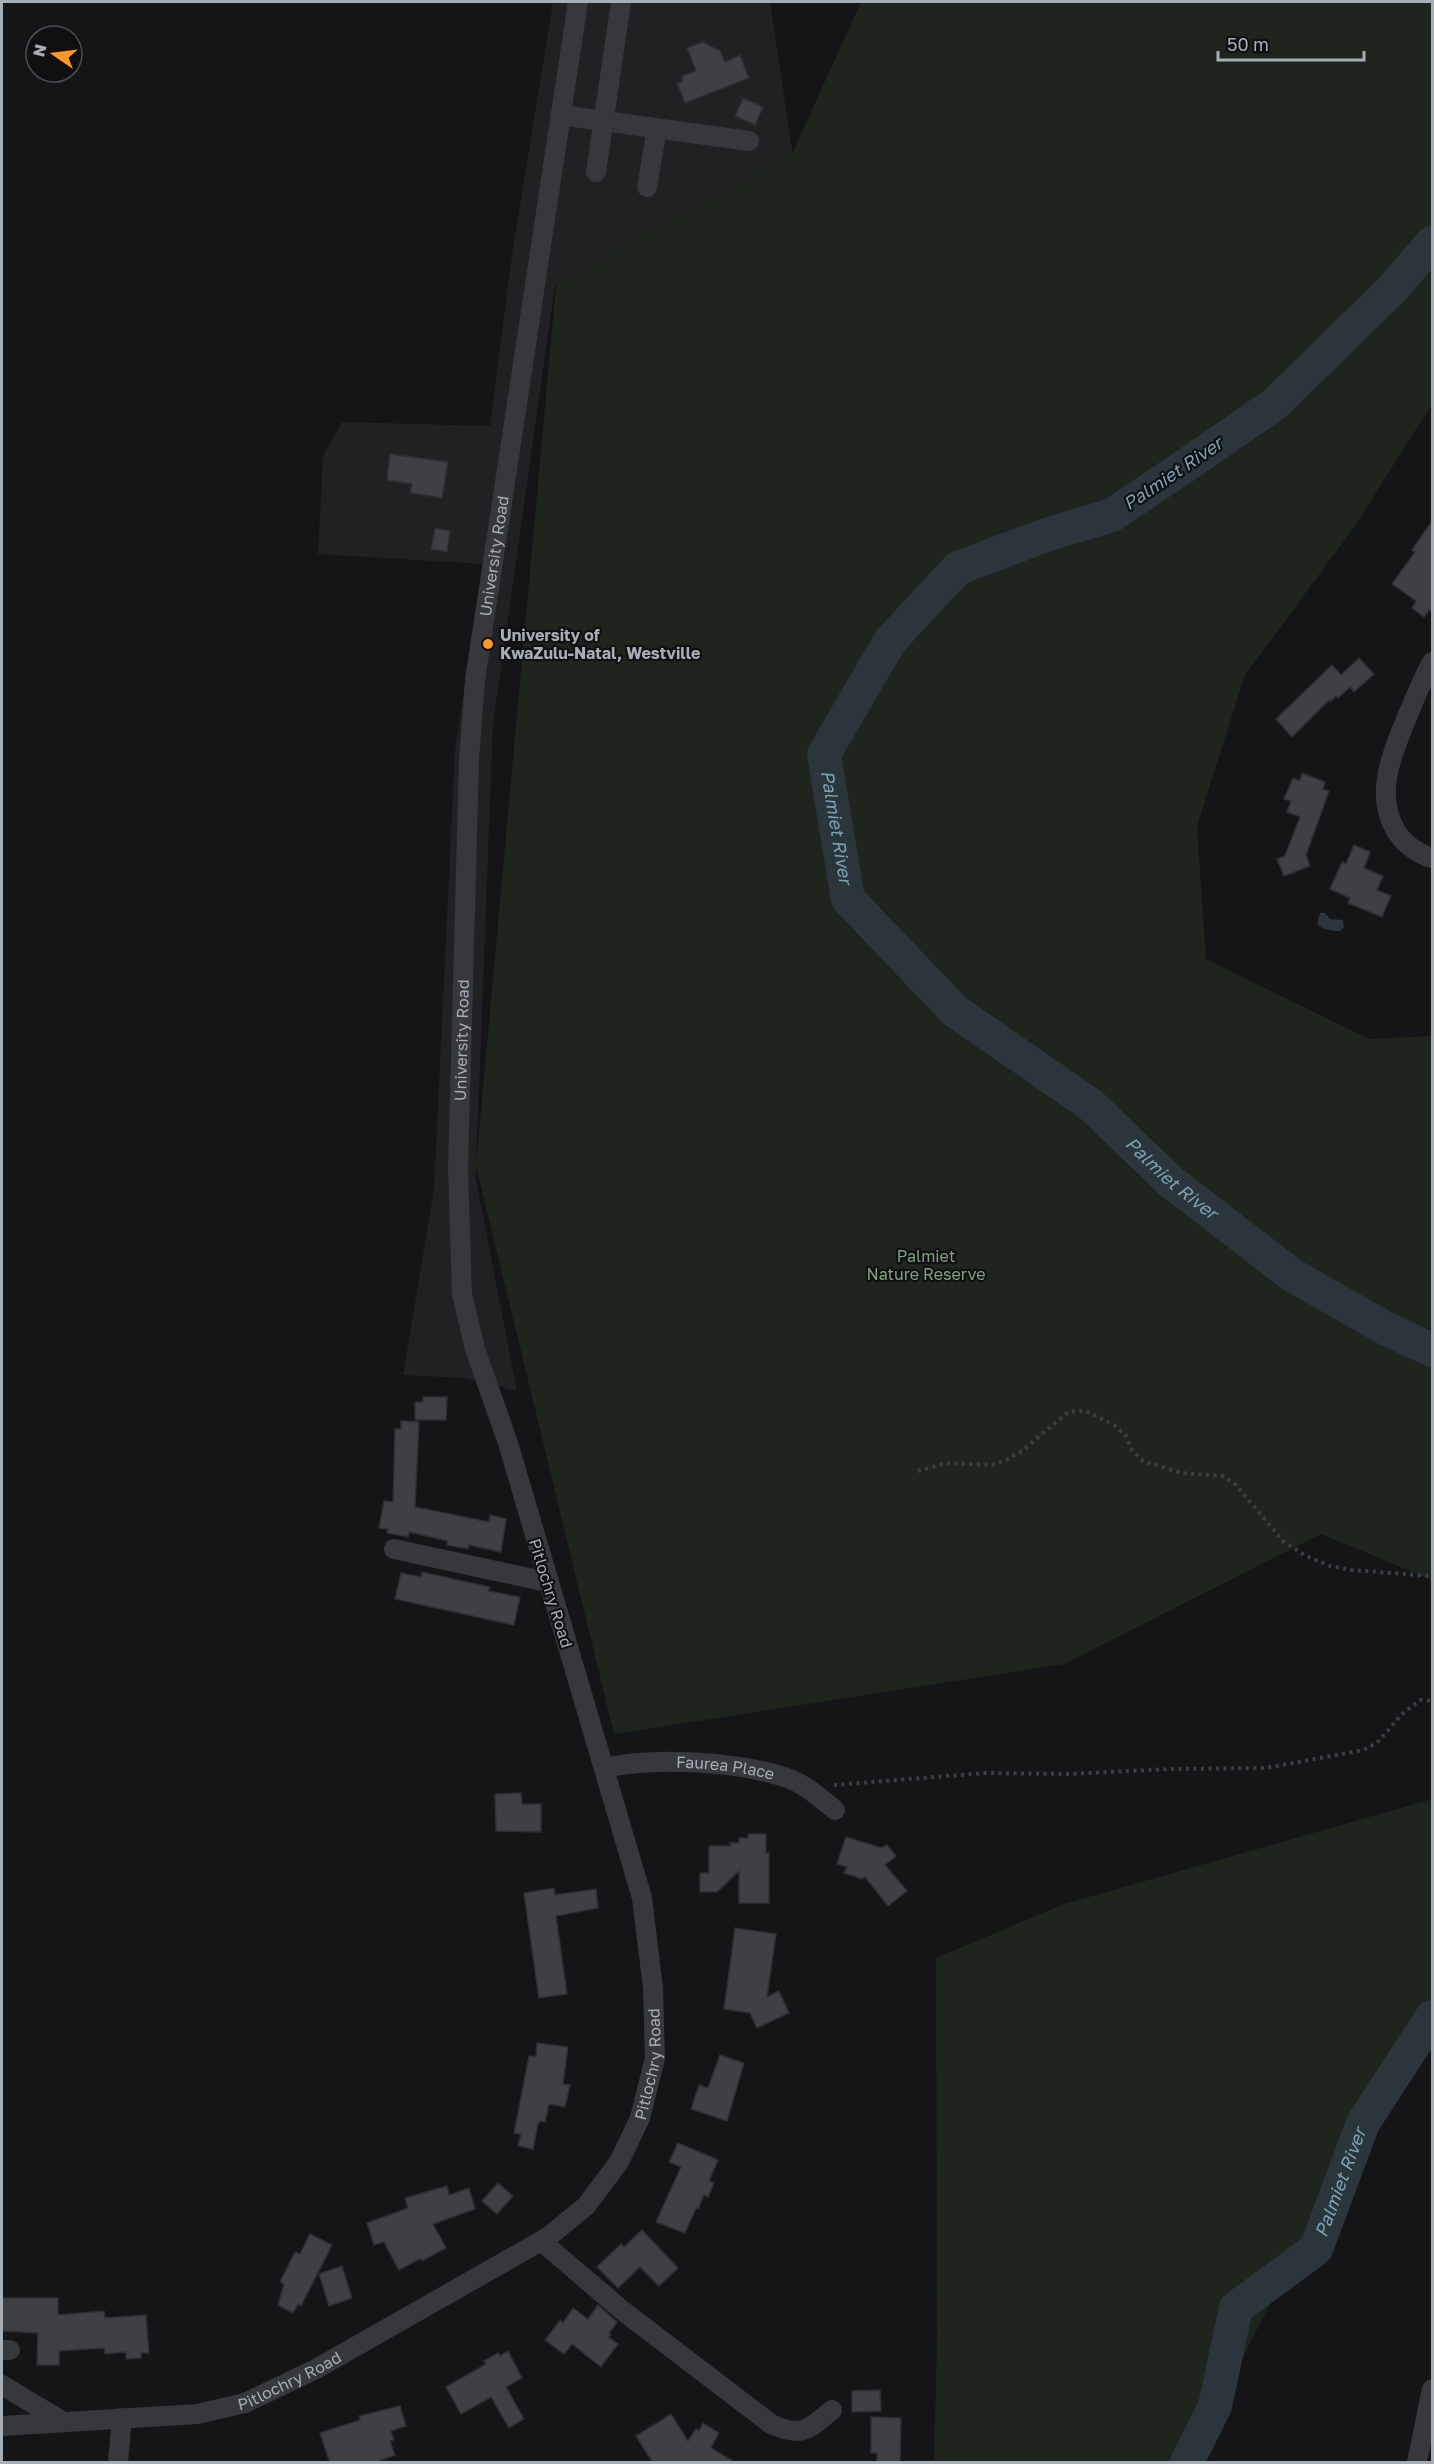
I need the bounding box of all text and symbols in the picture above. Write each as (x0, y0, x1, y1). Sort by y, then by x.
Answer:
north arrow (24, 24, 84, 84)
scale bar (1218, 24, 1364, 62)
text: 50 m (1227, 33, 1269, 55)
text: N (28, 42, 51, 59)
water label: Palmiet River (1119, 430, 1229, 514)
street label: University Road (475, 494, 513, 618)
place label: University of KwaZulu-Natal, Westville (500, 625, 700, 663)
marker: University of KwaZulu-Natal, Westville (481, 637, 495, 651)
water label: Palmiet River (817, 769, 858, 888)
street label: University Road (450, 979, 473, 1101)
water label: Palmiet River (1121, 1132, 1225, 1225)
park label: Palmiet Nature Reserve (867, 1246, 985, 1284)
street label: Pitlochry Road (525, 1536, 577, 1650)
street label: Faurea Place (676, 1752, 777, 1784)
street label: Pitlochry Road (630, 2008, 665, 2122)
water label: Palmiet River (1309, 2122, 1371, 2240)
street label: Pitlochry Road (236, 2347, 345, 2414)

